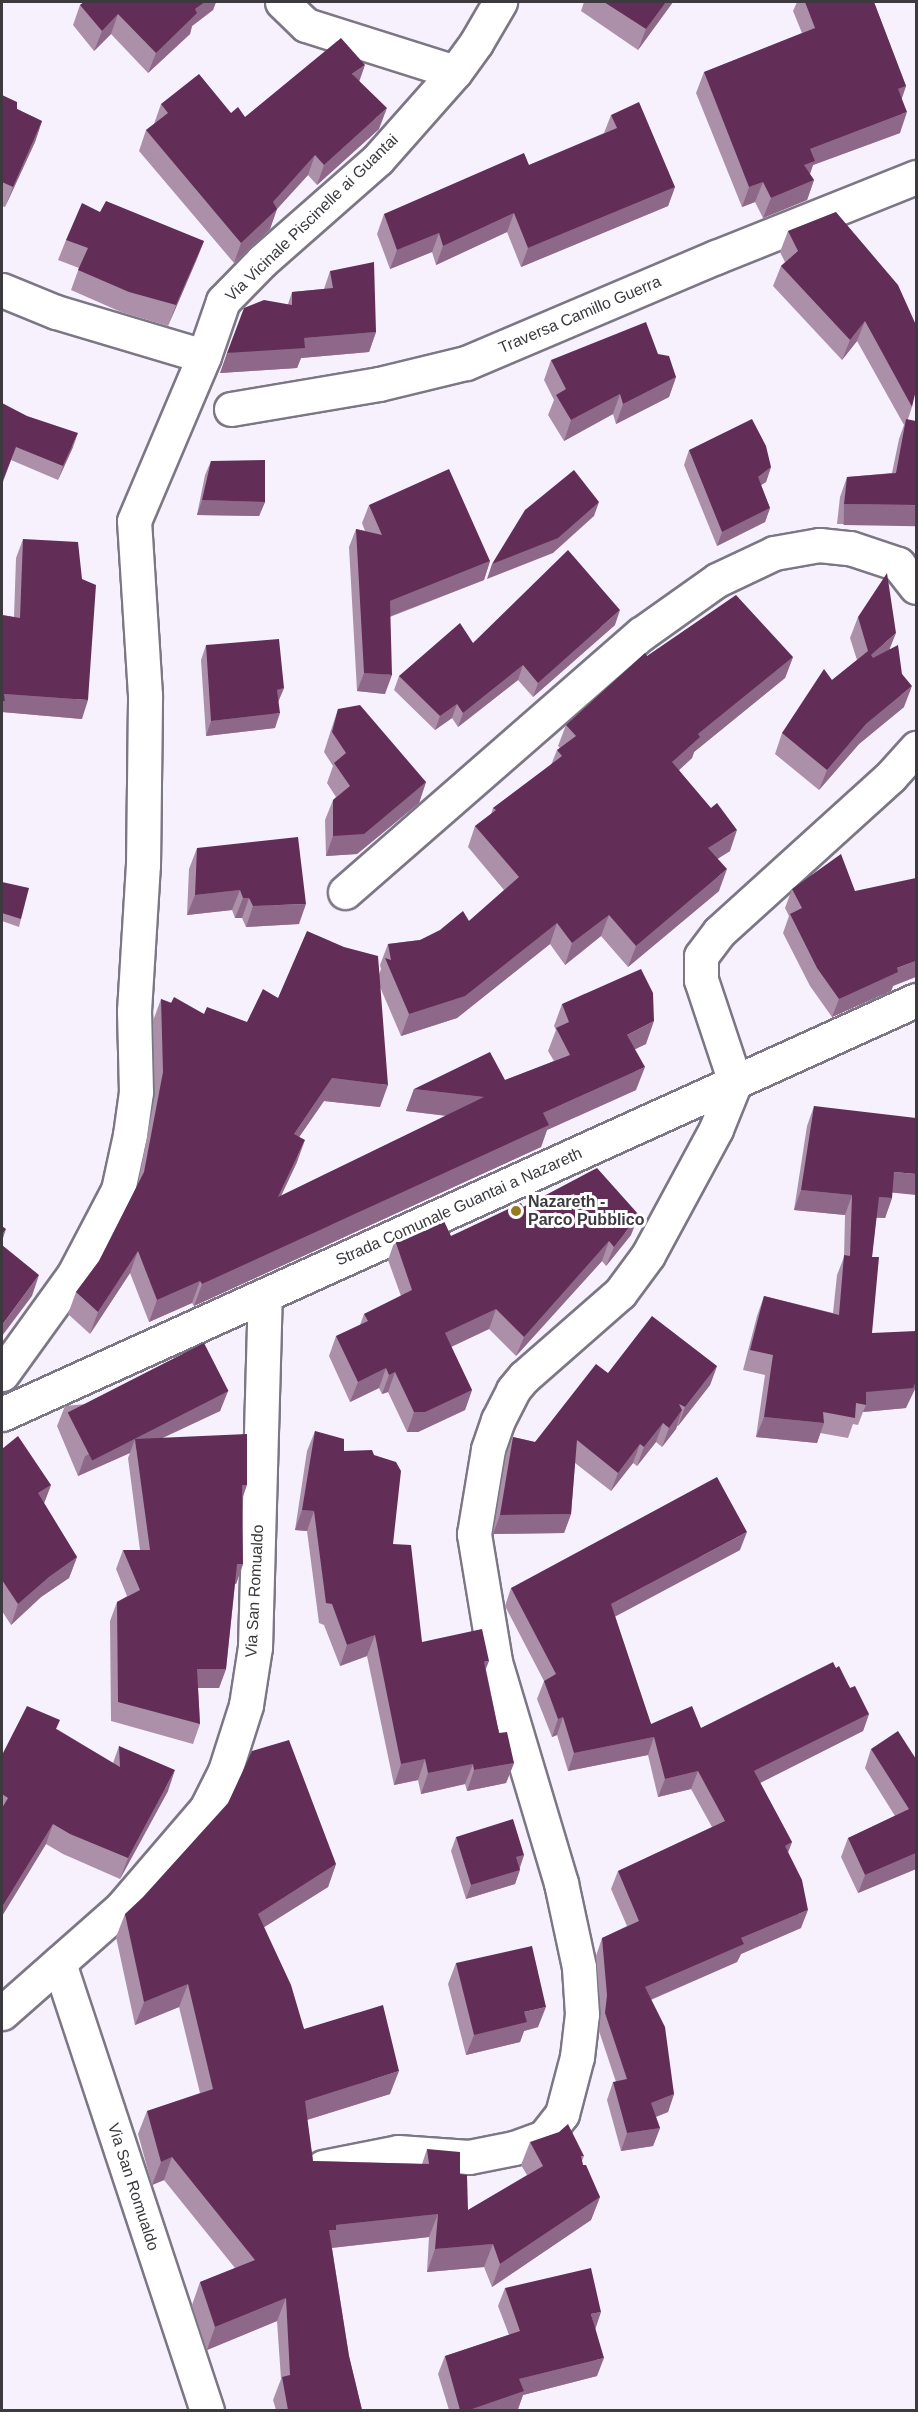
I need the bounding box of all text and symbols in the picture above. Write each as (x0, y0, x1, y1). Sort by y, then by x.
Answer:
street label: Via Vicinale Piscinelle ai Guantai (222, 130, 402, 306)
street label: Traversa Camillo Guerra (496, 272, 664, 358)
street label: Strada Comunale Guantai a Nazareth (333, 1144, 585, 1270)
place label: Nazareth - Parco Pubblico (528, 1192, 644, 1230)
marker: Nazareth - Parco Pubblico (509, 1204, 523, 1218)
street label: Via San Romualdo (242, 1524, 268, 1658)
street label: Via San Romualdo (103, 2121, 163, 2253)

